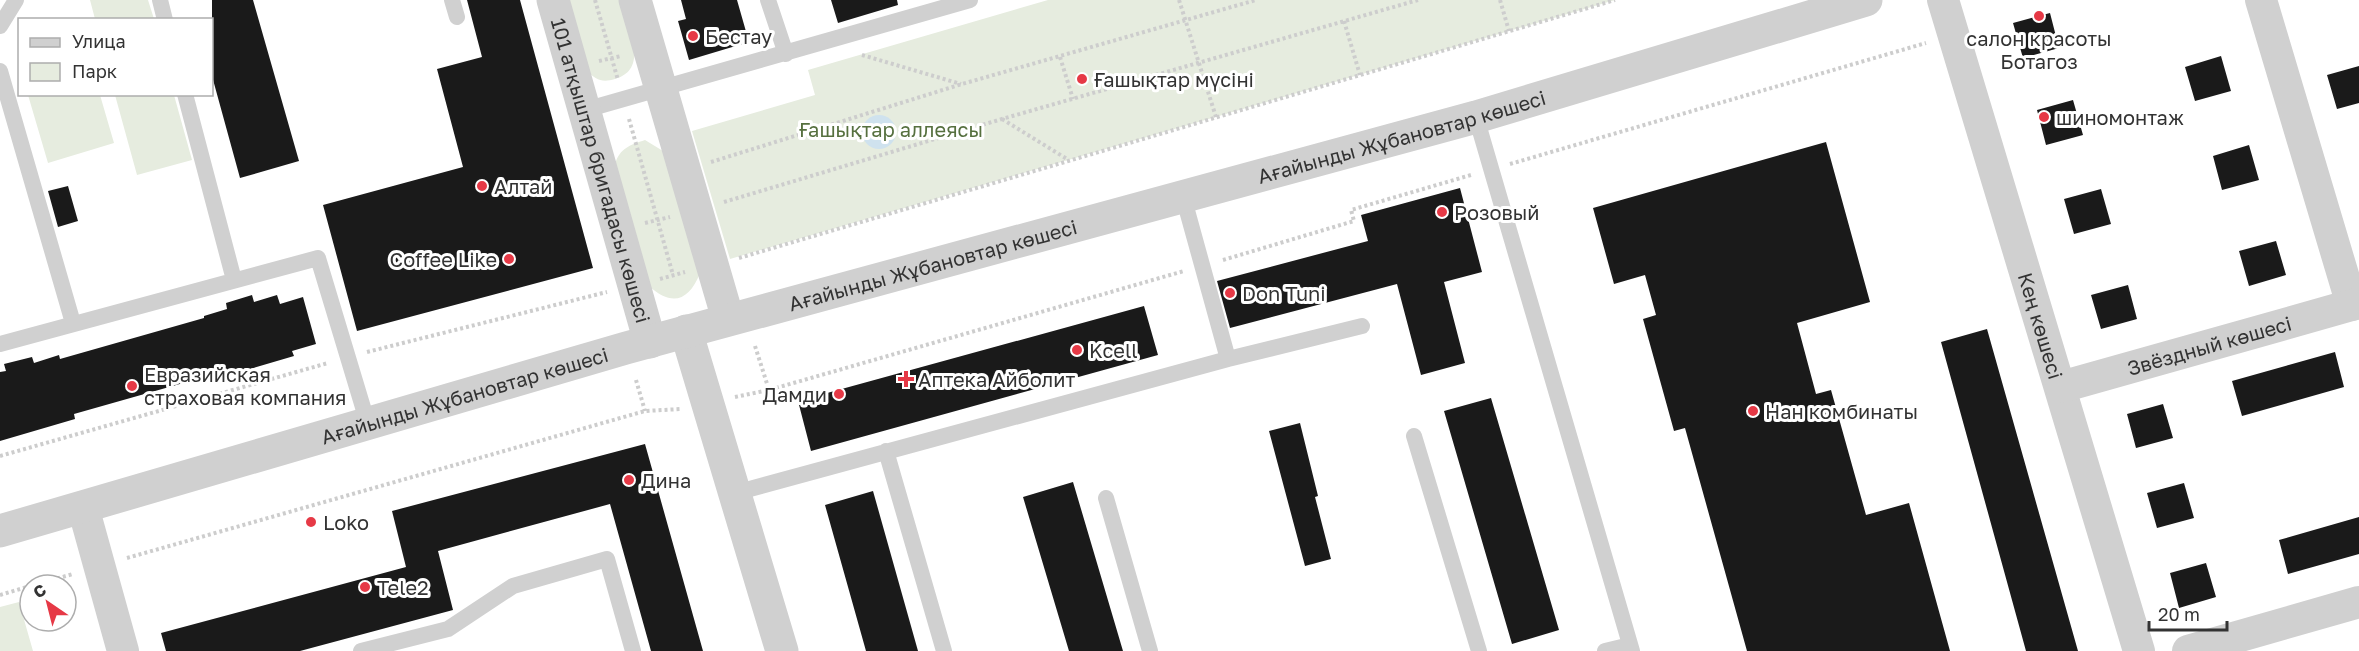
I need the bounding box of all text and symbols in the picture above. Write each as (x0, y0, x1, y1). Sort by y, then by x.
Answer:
marker: салон красоты Ботагоз (2032, 9, 2046, 23)
street label: 101 атқыштар бригадасы көшесі (547, 15, 656, 326)
legend (18, 18, 213, 96)
place label: Бестау (705, 24, 772, 48)
place label: салон красоты Ботагоз (1966, 26, 2112, 73)
marker: Бестау (686, 29, 700, 43)
text: Улица (72, 30, 126, 52)
text: Парк (72, 60, 117, 82)
place label: Ғашықтар мүсіні (1094, 67, 1254, 92)
marker: Ғашықтар мүсіні (1075, 72, 1089, 86)
street label: Ағайынды Жұбановтар көшесі (1255, 85, 1548, 188)
place label: шиномонтаж (2056, 105, 2184, 129)
marker: шиномонтаж (2037, 110, 2051, 124)
park label: Ғашықтар аллеясы (799, 117, 983, 141)
place label: Алтай (494, 174, 552, 198)
marker: Алтай (475, 179, 489, 193)
place label: Розовый (1454, 200, 1540, 224)
marker: Розовый (1435, 205, 1449, 219)
street label: Ағайынды Жұбановтар көшесі (786, 214, 1080, 315)
place label: Coffee Like (390, 247, 497, 271)
marker: Coffee Like (502, 252, 516, 266)
street label: Кең көшесі (2014, 269, 2068, 382)
place label: Don Tuni (1242, 281, 1326, 305)
marker: Don Tuni (1223, 286, 1237, 300)
street label: Звёздный көшесі (2124, 311, 2294, 380)
place label: Kcell (1089, 338, 1138, 362)
street label: Ағайынды Жұбановтар көшесі (318, 342, 611, 449)
marker: Kcell (1070, 343, 1084, 357)
place label: Евразийская страховая компания (144, 362, 347, 409)
place label: Аптека Айболит (918, 367, 1075, 391)
marker: Аптека Айболит (899, 372, 913, 386)
marker: Евразийская страховая компания (125, 379, 139, 393)
place label: Дамди (762, 382, 827, 406)
marker: Дамди (832, 387, 846, 401)
place label: Нан комбинаты (1765, 399, 1918, 423)
marker: Нан комбинаты (1746, 404, 1760, 418)
place label: Дина (641, 468, 691, 492)
marker: Дина (622, 473, 636, 487)
place label: Loko (323, 510, 369, 534)
marker: Loko (304, 515, 318, 529)
north arrow (18, 573, 78, 633)
place label: Tele2 (377, 575, 429, 599)
text: С (29, 579, 50, 602)
marker: Tele2 (358, 580, 372, 594)
scale bar (2149, 594, 2227, 632)
text: 20 m (2158, 603, 2200, 625)

